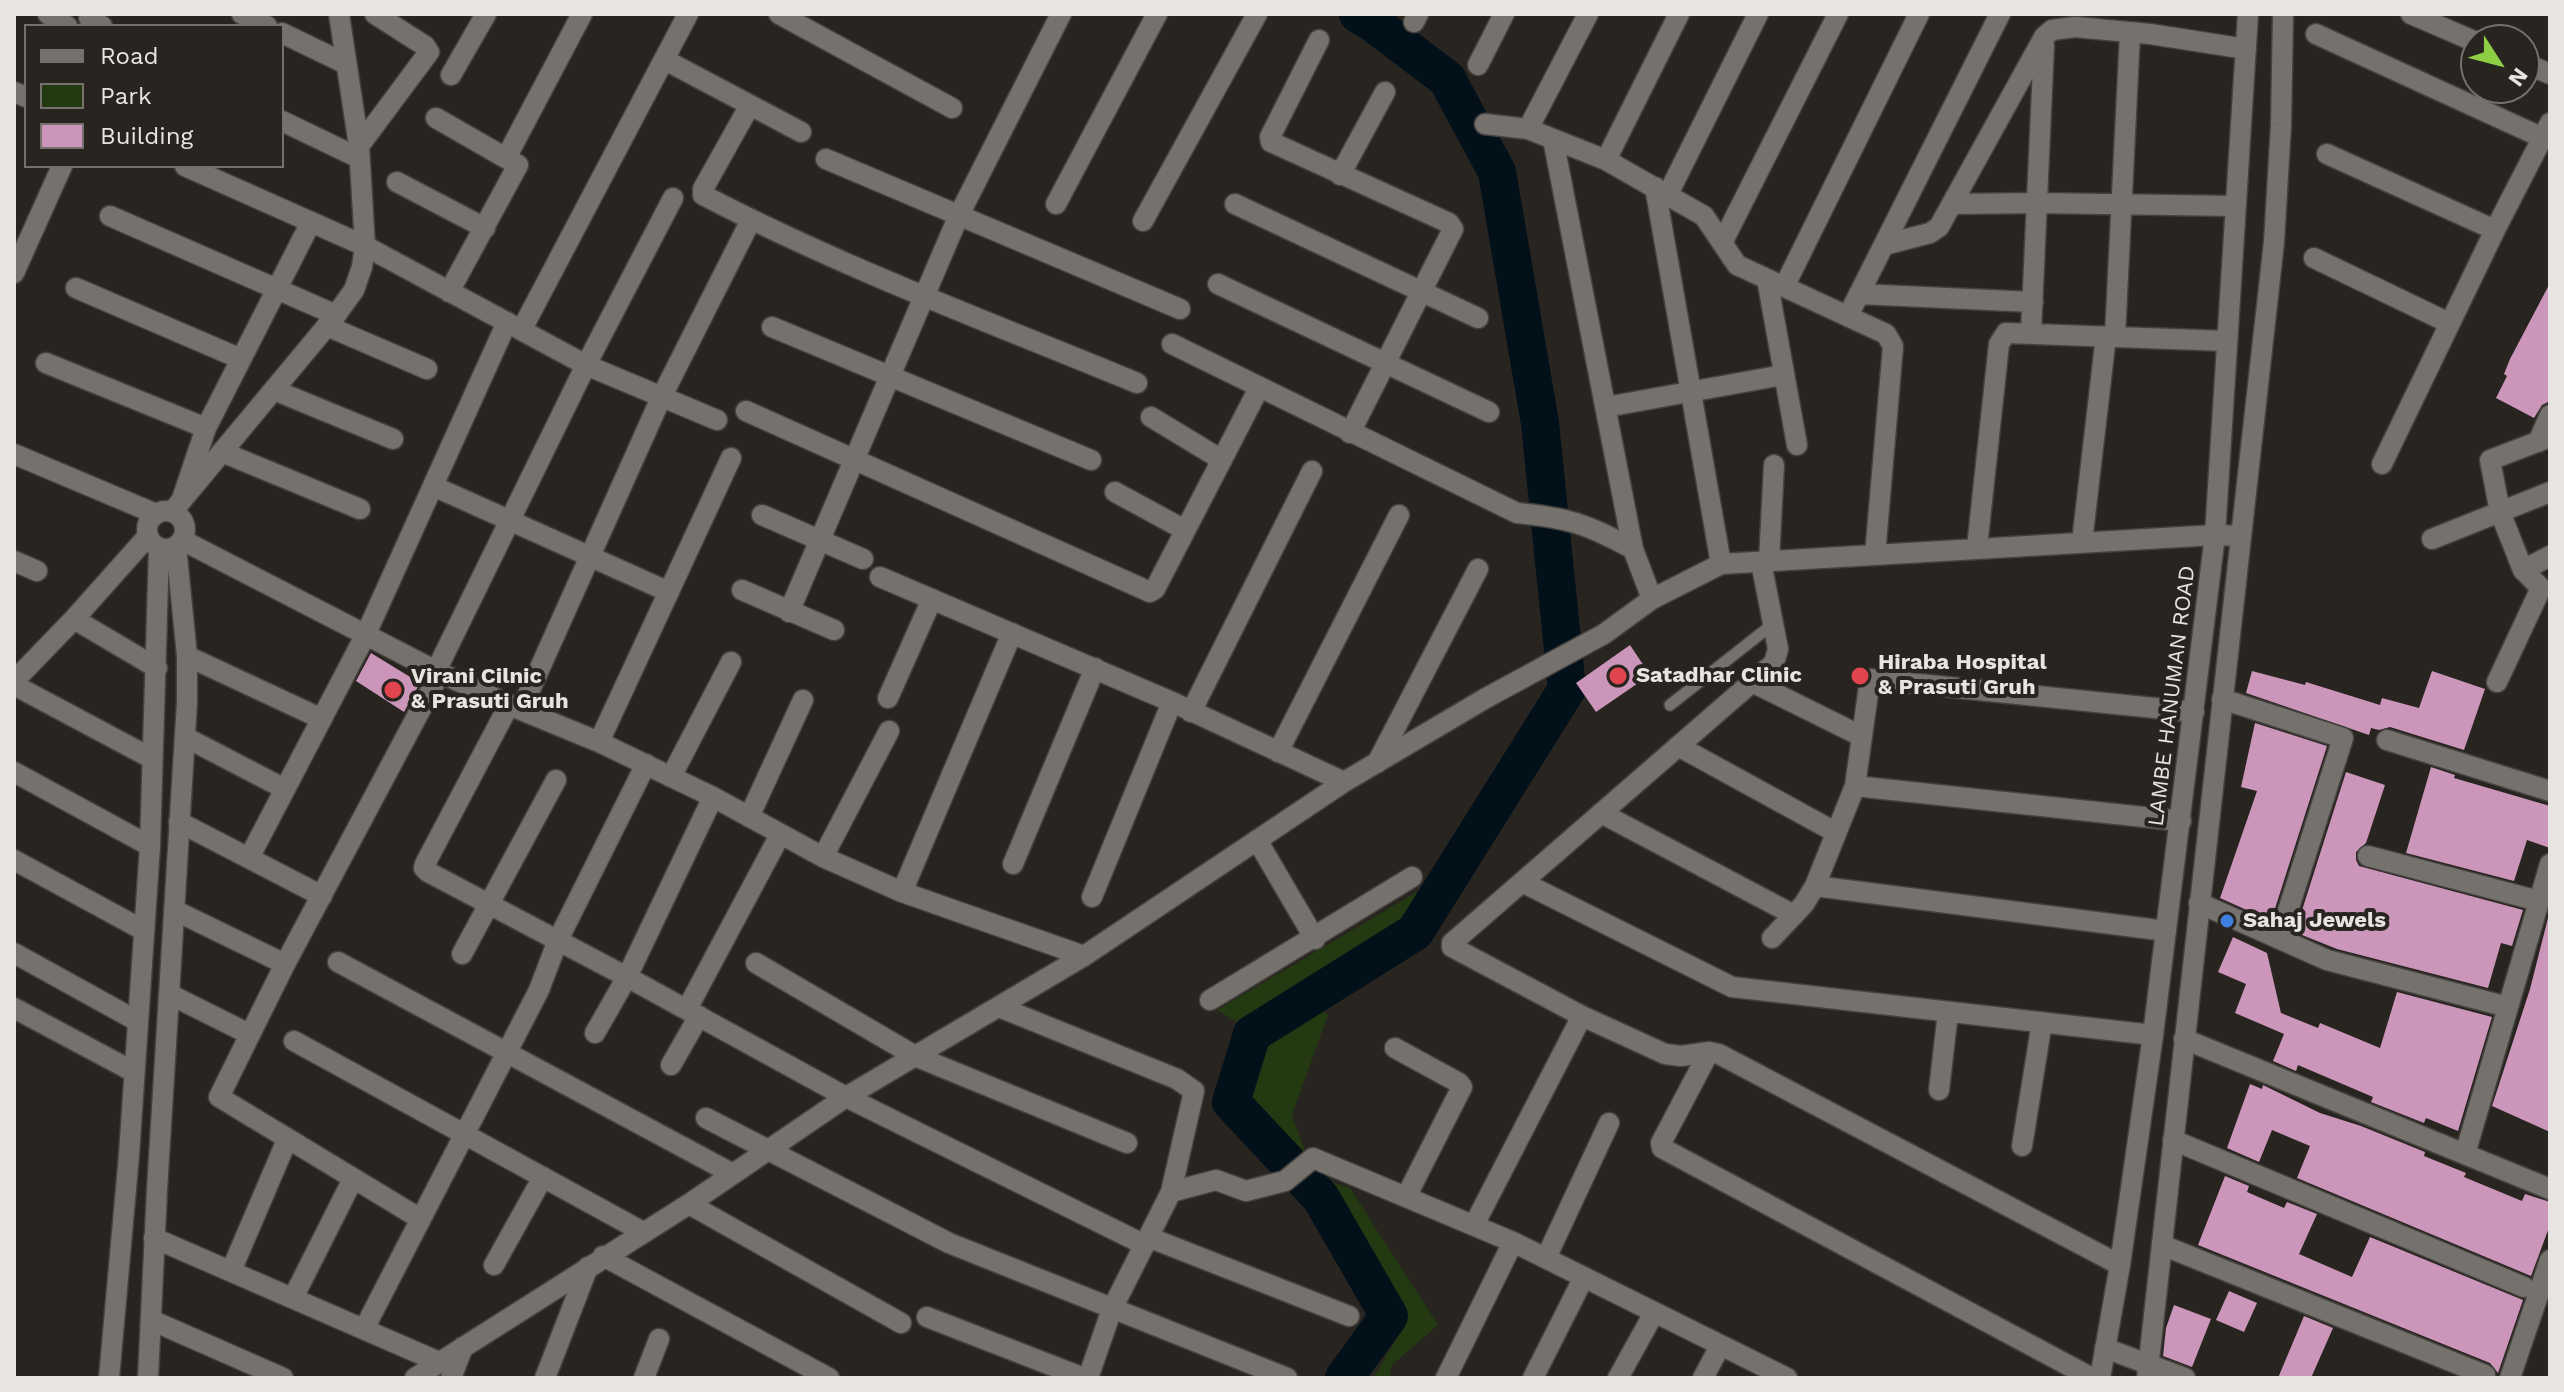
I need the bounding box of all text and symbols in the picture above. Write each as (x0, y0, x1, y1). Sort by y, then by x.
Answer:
legend (24, 24, 284, 168)
north arrow (2460, 24, 2540, 104)
text: Road (100, 42, 159, 70)
text: N (2503, 63, 2533, 91)
text: Park (100, 82, 152, 110)
text: Building (100, 122, 193, 150)
street label: LAMBE HANUMAN ROAD (2143, 564, 2201, 828)
place label: Hiraba Hospital & Prasuti Gruh (1878, 650, 2047, 702)
place label: Satadhar Clinic (1636, 663, 1802, 689)
place label: Virani Cilnic & Prasuti Gruh (411, 664, 569, 716)
marker: Satadhar Clinic (1607, 665, 1629, 687)
marker: Hiraba Hospital & Prasuti Gruh (1849, 665, 1871, 687)
marker: Virani Cilnic & Prasuti Gruh (382, 679, 404, 701)
place label: Sahaj Jewels (2243, 908, 2386, 934)
marker: Sahaj Jewels (2218, 912, 2236, 930)

